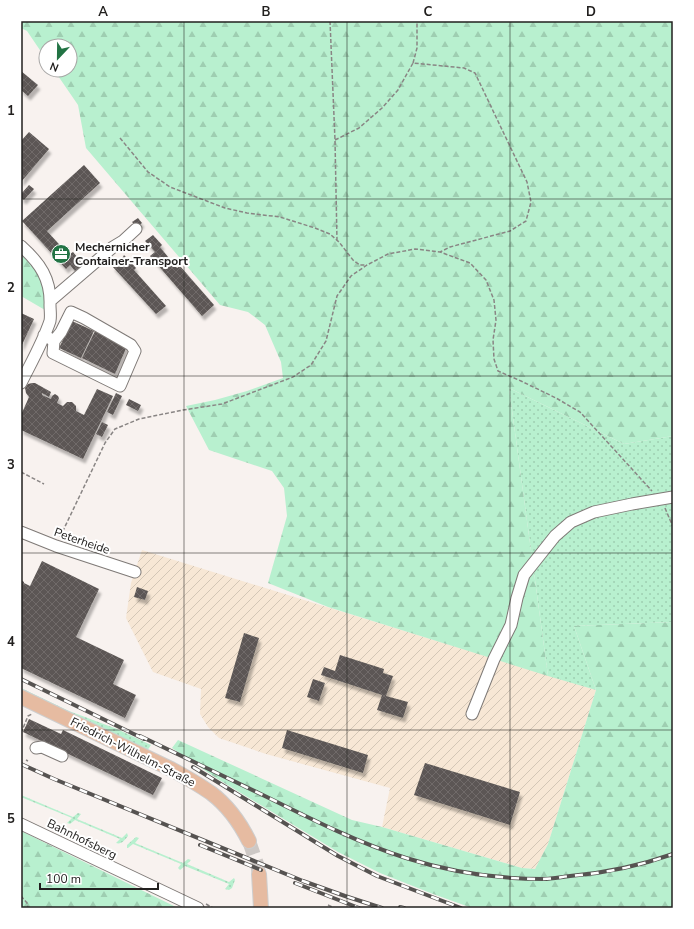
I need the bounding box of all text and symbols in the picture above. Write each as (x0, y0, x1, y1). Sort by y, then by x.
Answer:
text: A (98, 3, 108, 21)
text: B (262, 3, 271, 21)
text: C (424, 3, 433, 21)
text: D (586, 3, 596, 21)
north arrow (38, 38, 78, 78)
text: N (48, 58, 61, 75)
text: 1 (7, 102, 15, 120)
place label: Mechernicher Container-Transport (75, 239, 188, 269)
office icon: Mechernicher Container-Transport (50, 243, 72, 265)
text: 2 (7, 279, 15, 297)
text: 3 (7, 456, 15, 474)
street label: Peterheide (52, 524, 112, 558)
text: 4 (7, 633, 15, 651)
street label: Friedrich-Wilhelm-Straße (68, 713, 198, 791)
text: 5 (7, 810, 15, 828)
street label: Bahnhofsberg (44, 815, 120, 863)
scale bar (40, 865, 158, 891)
text: 100 m (46, 871, 81, 887)

